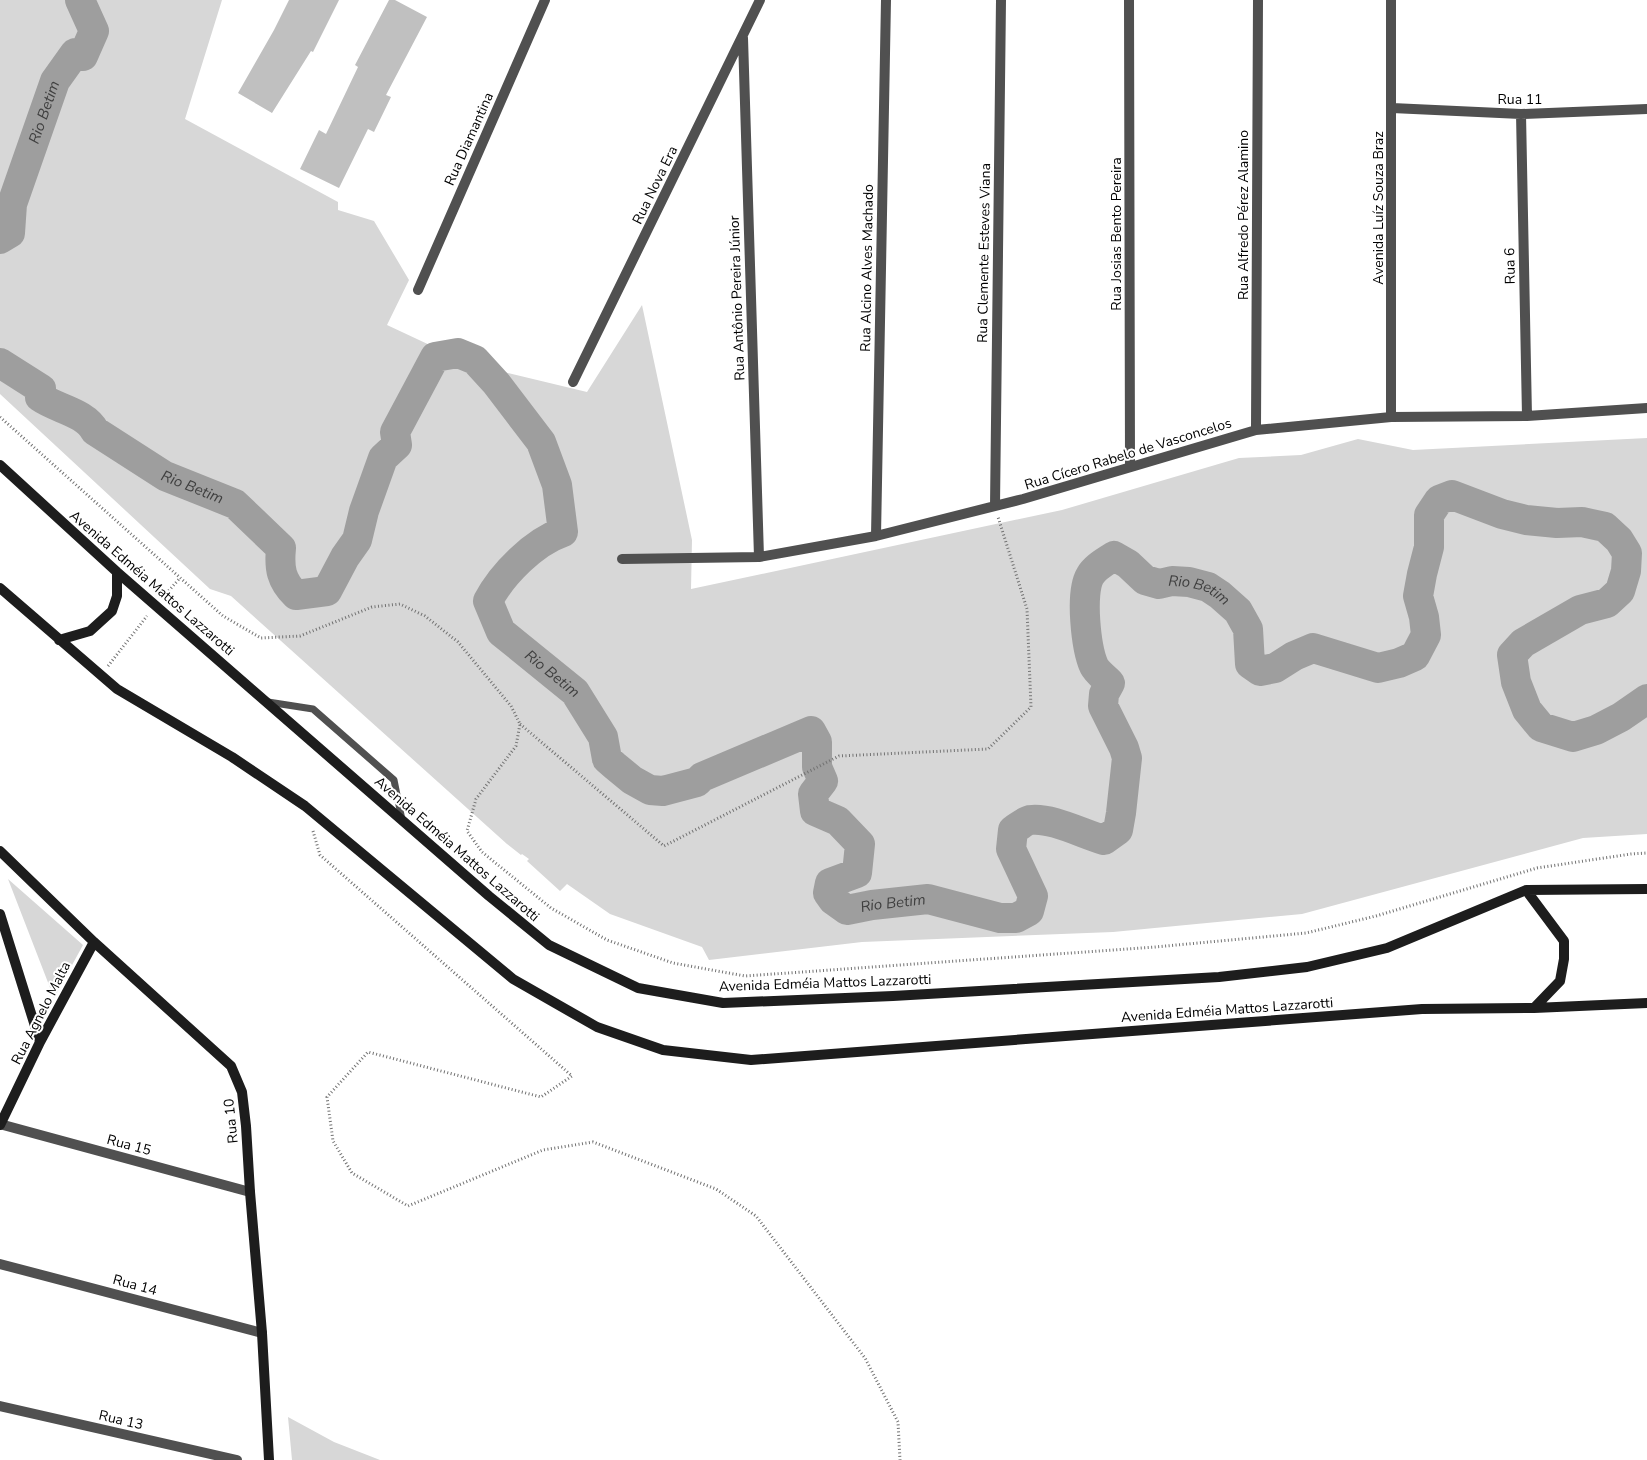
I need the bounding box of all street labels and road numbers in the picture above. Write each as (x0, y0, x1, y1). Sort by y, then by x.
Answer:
street label: Rua Diamantina (440, 89, 498, 189)
street label: Rua 11 (1497, 90, 1543, 109)
street label: Rua Alfredo Pérez Alamino (1234, 130, 1253, 300)
street label: Avenida Luíz Souza Braz (1369, 131, 1388, 285)
street label: Rua Nova Era (628, 143, 682, 227)
street label: Rua Josias Bento Pereira (1107, 157, 1126, 311)
street label: Rua Clemente Esteves Viana (973, 163, 995, 343)
street label: Rua Alcino Alves Machado (856, 184, 878, 352)
street label: Rua Antônio Pereira Júnior (725, 215, 749, 381)
street label: Rua 6 (1500, 248, 1520, 284)
street label: Rua Cícero Rabelo de Vasconcelos (1022, 413, 1234, 495)
street label: Avenida Edméia Mattos Lazzarotti (66, 506, 238, 660)
street label: Avenida Edméia Mattos Lazzarotti (371, 772, 543, 926)
street label: Rua Agnelo Malta (7, 958, 75, 1068)
street label: Avenida Edméia Mattos Lazzarotti (718, 970, 932, 996)
street label: Avenida Edméia Mattos Lazzarotti (1120, 993, 1334, 1027)
street label: Rua 10 (219, 1098, 243, 1144)
street label: Rua 15 (105, 1130, 153, 1160)
street label: Rua 14 (111, 1270, 159, 1300)
street label: Rua 13 (97, 1406, 145, 1434)

